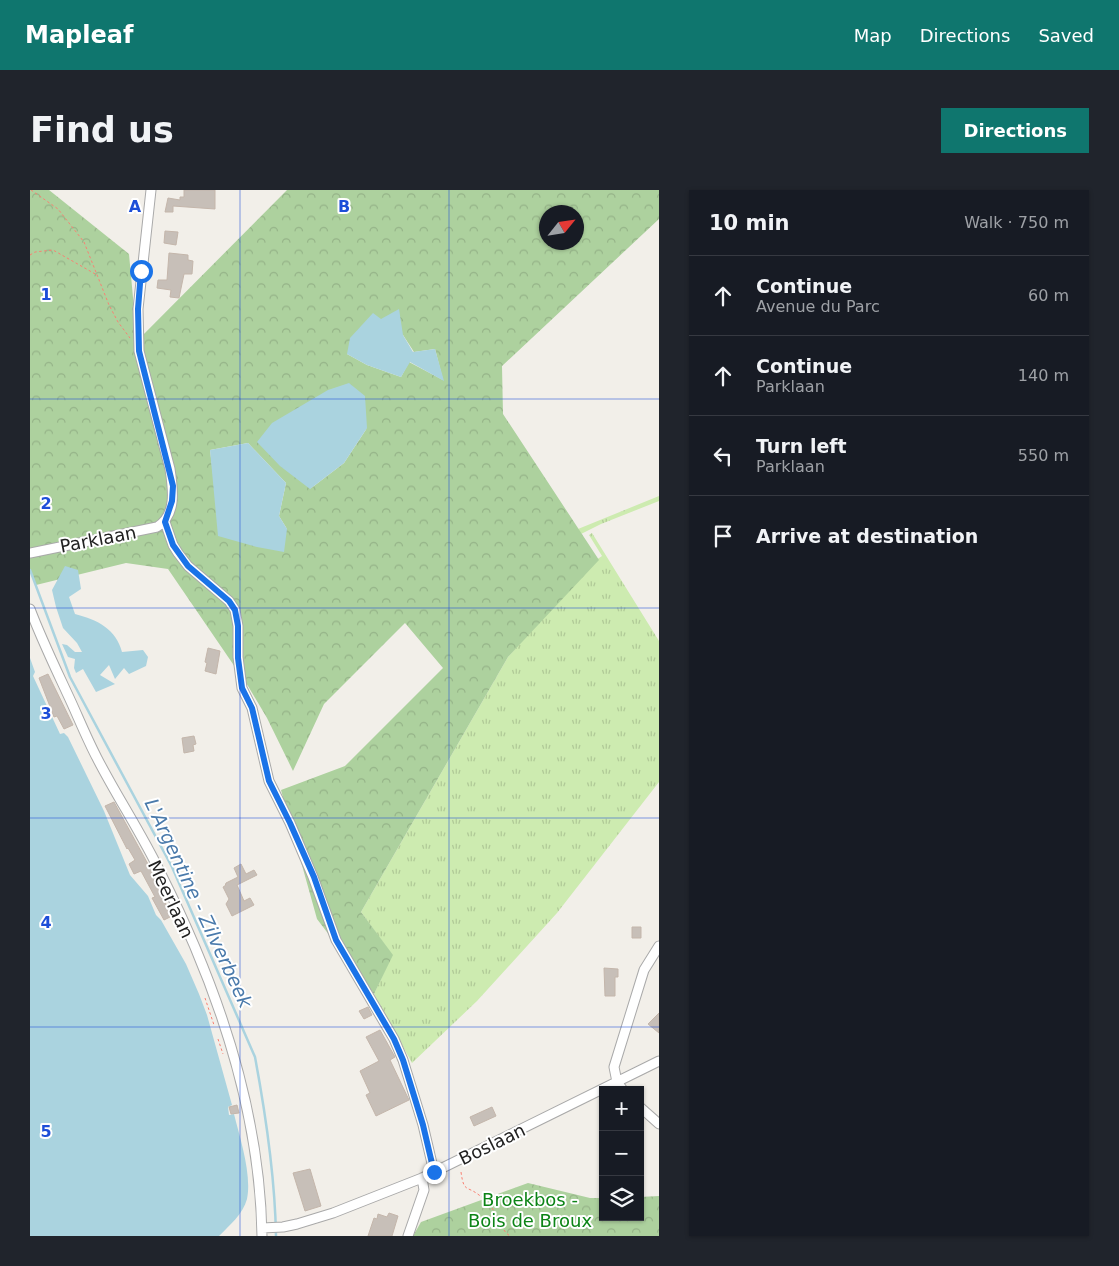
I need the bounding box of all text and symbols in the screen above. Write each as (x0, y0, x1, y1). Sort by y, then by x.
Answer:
text: Mapleaf (25, 21, 133, 49)
text: Map (854, 25, 892, 46)
text: Directions (920, 25, 1010, 46)
text: Saved (1038, 25, 1094, 46)
button: Directions (941, 108, 1089, 153)
text: Find us (30, 110, 174, 150)
text: A (129, 197, 142, 216)
text: B (338, 197, 350, 216)
north arrow (539, 205, 584, 250)
text: 10 min (709, 211, 790, 235)
text: Walk · 750 m (964, 213, 1069, 232)
route start (130, 260, 153, 283)
text: Continue (756, 275, 852, 297)
icon: ahead (709, 282, 737, 310)
text: 1 (40, 285, 52, 304)
text: 60 m (1028, 286, 1069, 305)
text: Avenue du Parc (756, 297, 880, 316)
text: Continue (756, 355, 852, 377)
icon: ahead (709, 362, 737, 390)
text: 140 m (1018, 366, 1069, 385)
text: Parklaan (756, 377, 825, 396)
text: Turn left (756, 435, 847, 457)
icon: left (709, 442, 737, 470)
text: 550 m (1018, 446, 1069, 465)
text: Parklaan (756, 457, 825, 476)
text: 2 (40, 494, 52, 513)
street label: Parklaan (58, 521, 138, 557)
icon: arrive (709, 522, 737, 550)
text: Arrive at destination (756, 525, 978, 547)
text: 3 (40, 704, 52, 723)
water label: L'Argentine - Zilverbeek (141, 795, 258, 1012)
street label: Meerlaan (144, 857, 198, 941)
text: 4 (40, 913, 52, 932)
map controls (599, 1086, 644, 1221)
button: + (599, 1086, 644, 1131)
street label: Boslaan (455, 1119, 529, 1169)
text: 5 (40, 1122, 52, 1141)
button: − (599, 1131, 644, 1176)
route end (423, 1161, 446, 1184)
button: layers (599, 1176, 644, 1221)
park label: Broekbos - Bois de Broux (468, 1189, 592, 1231)

